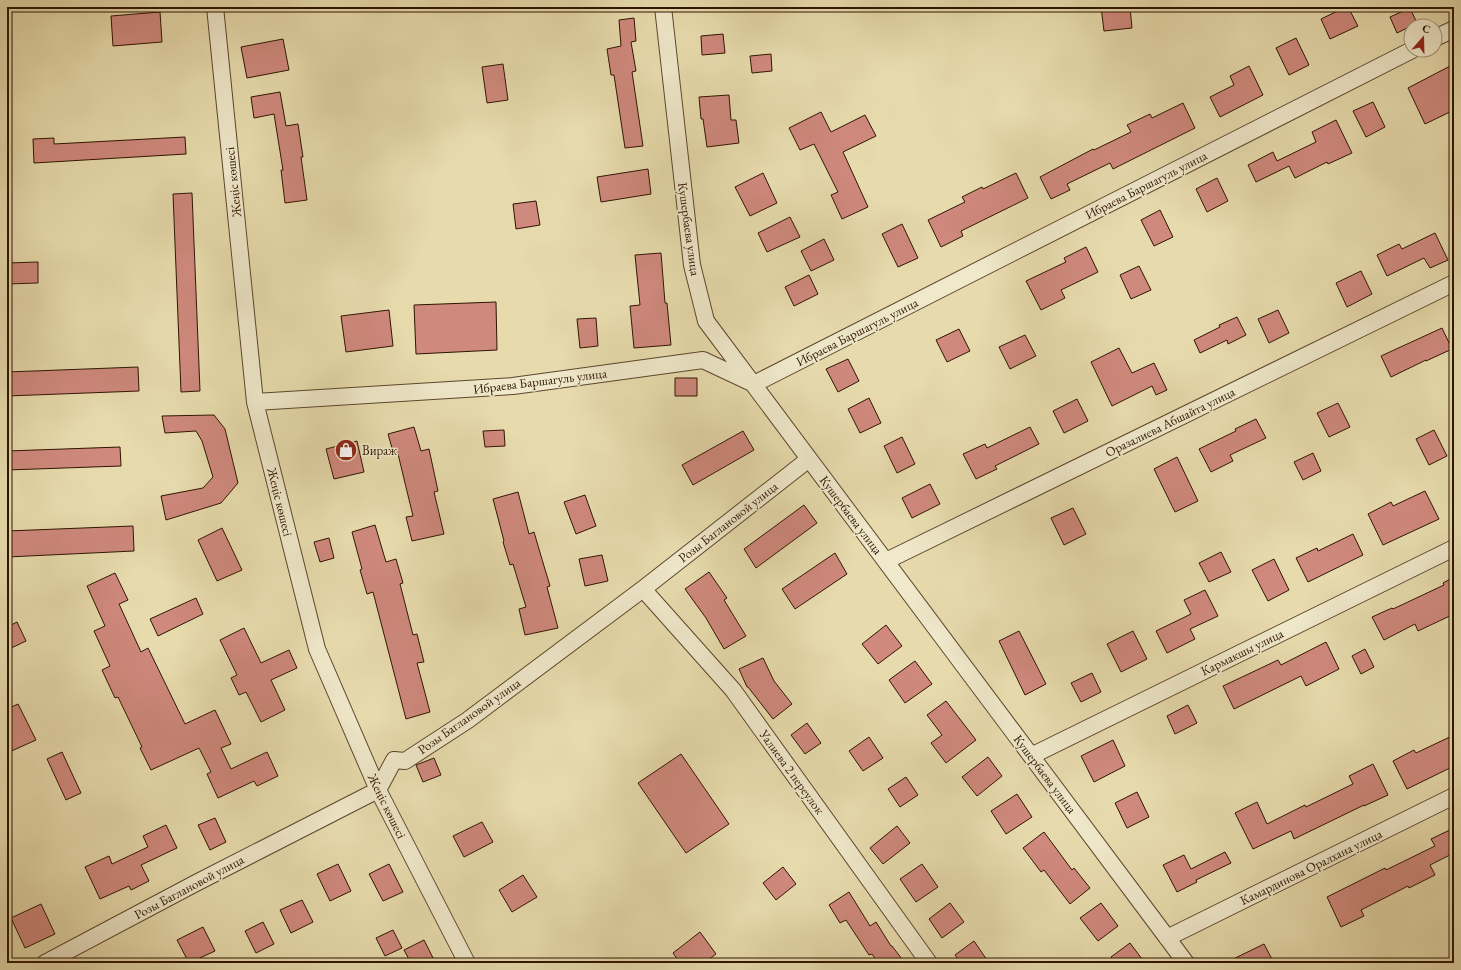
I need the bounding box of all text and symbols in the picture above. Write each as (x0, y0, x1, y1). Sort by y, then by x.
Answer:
north arrow (1403, 18, 1443, 58)
text: С (1420, 21, 1433, 37)
street label: Жеңіс көшесі (221, 146, 245, 219)
street label: Ибраева Баршагуль улица (1082, 147, 1211, 223)
street label: Кушербаева улица (674, 181, 704, 278)
street label: Ибраева Баршагуль улица (793, 294, 922, 370)
street label: Ибраева Баршагуль улица (472, 364, 609, 398)
street label: Оразалиева Абшайта улица (1102, 383, 1238, 461)
shop icon: Вираж (333, 437, 359, 463)
place label: Вираж (362, 442, 397, 459)
street label: Жеңіс көшесі (263, 465, 297, 538)
street label: Кушербаева улица (816, 472, 887, 558)
street label: Розы Баглановой улица (675, 477, 782, 566)
street label: Кармакшы улица (1198, 624, 1287, 679)
street label: Розы Баглановой улица (414, 674, 524, 758)
street label: Уалиева 2 переулок (755, 726, 829, 818)
street label: Кушербаева улица (1010, 731, 1081, 817)
street label: Жеңіс көшесі (364, 770, 410, 841)
street label: Камардинова Оралхана улица (1237, 825, 1386, 909)
street label: Розы Баглановой улица (131, 851, 247, 923)

